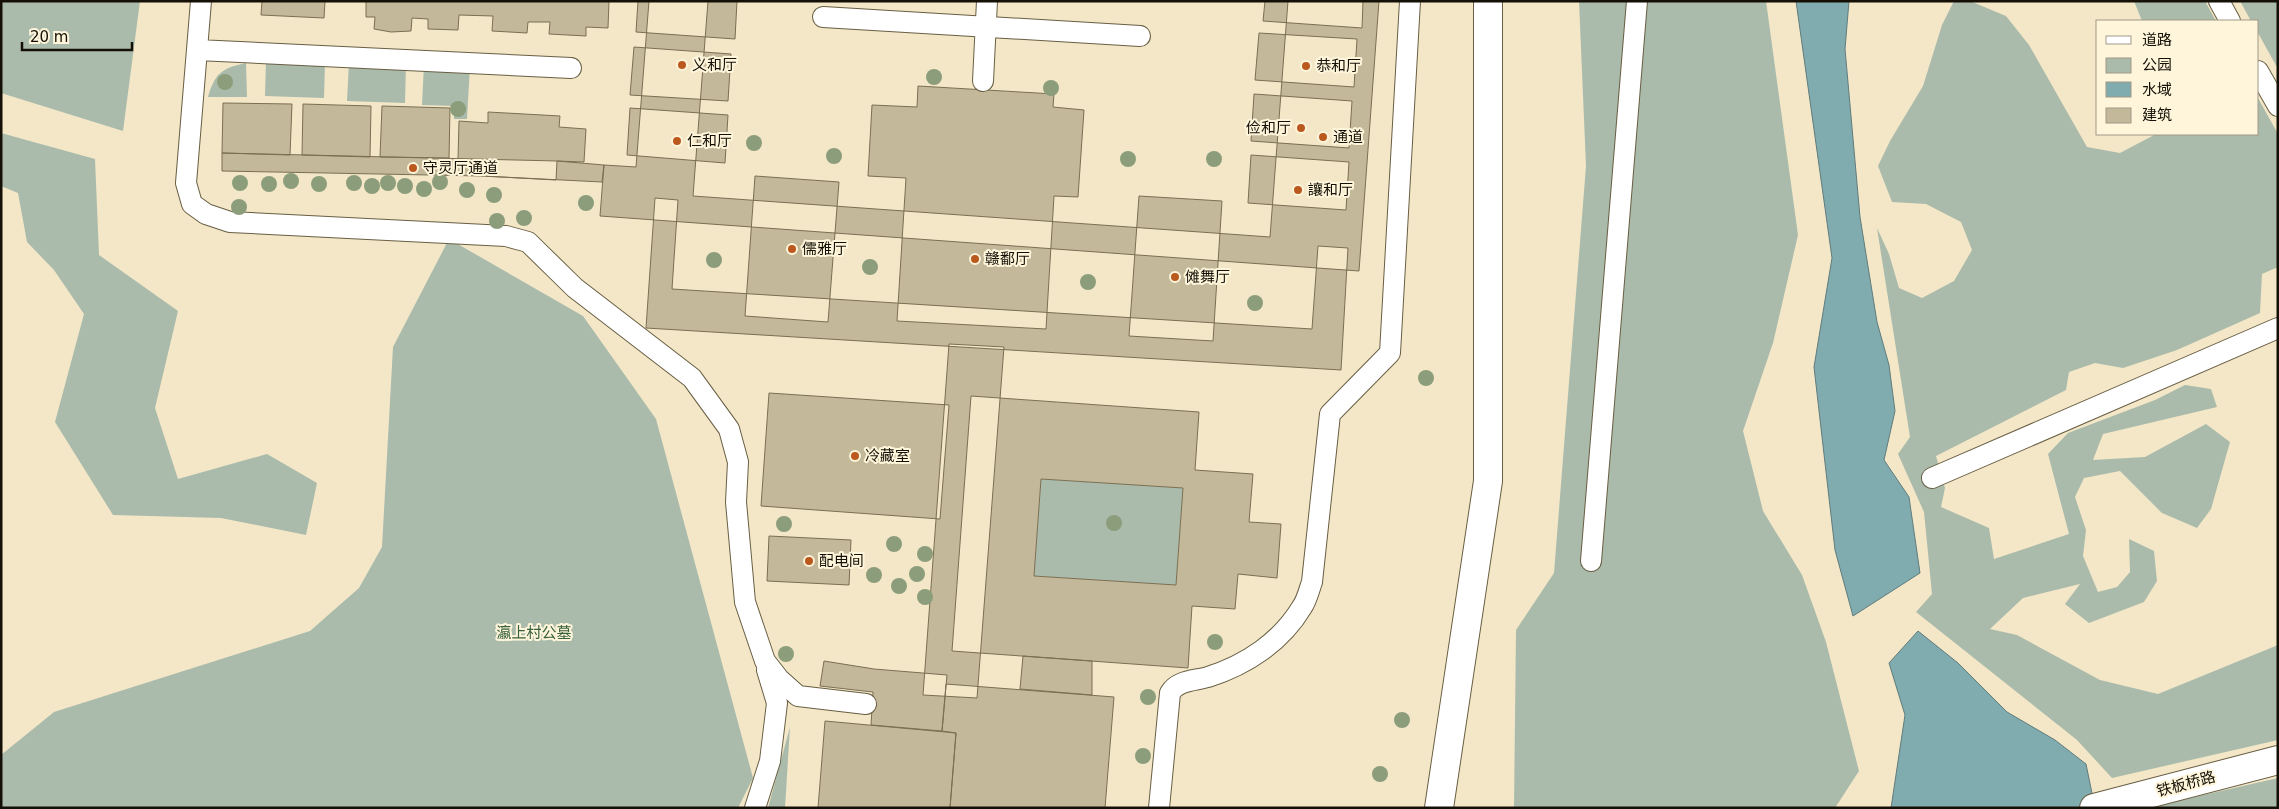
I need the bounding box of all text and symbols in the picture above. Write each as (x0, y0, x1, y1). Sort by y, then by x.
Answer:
scale bar (22, 20, 132, 52)
legend (2096, 20, 2259, 135)
text: 20 m (30, 28, 68, 46)
text: 道路 (2142, 31, 2172, 49)
place label: 义和厅 (692, 56, 737, 74)
text: 公园 (2142, 56, 2172, 74)
place label: 恭和厅 (1316, 57, 1361, 75)
marker: 义和厅 (676, 59, 688, 71)
marker: 恭和厅 (1300, 60, 1312, 72)
text: 水域 (2142, 81, 2172, 99)
text: 建筑 (2142, 106, 2172, 124)
place label: 俭和厅 (1246, 119, 1291, 137)
marker: 俭和厅 (1295, 122, 1307, 134)
place label: 通道 (1333, 128, 1363, 146)
marker: 通道 (1317, 131, 1329, 143)
place label: 仁和厅 (687, 132, 732, 150)
marker: 仁和厅 (671, 135, 683, 147)
place label: 守灵厅通道 (423, 159, 498, 177)
marker: 守灵厅通道 (407, 162, 419, 174)
place label: 讓和厅 (1308, 181, 1353, 199)
marker: 讓和厅 (1292, 184, 1304, 196)
place label: 儒雅厅 (802, 240, 847, 258)
marker: 儒雅厅 (786, 243, 798, 255)
place label: 赣鄱厅 (985, 250, 1030, 268)
marker: 赣鄱厅 (969, 253, 981, 265)
place label: 傩舞厅 (1185, 268, 1230, 286)
marker: 傩舞厅 (1169, 271, 1181, 283)
place label: 冷藏室 (865, 447, 910, 465)
marker: 冷藏室 (849, 450, 861, 462)
place label: 配电间 (819, 552, 864, 570)
marker: 配电间 (803, 555, 815, 567)
park label: 瀛上村公墓 (496, 624, 572, 642)
street label: 铁板桥路 (2155, 768, 2217, 800)

